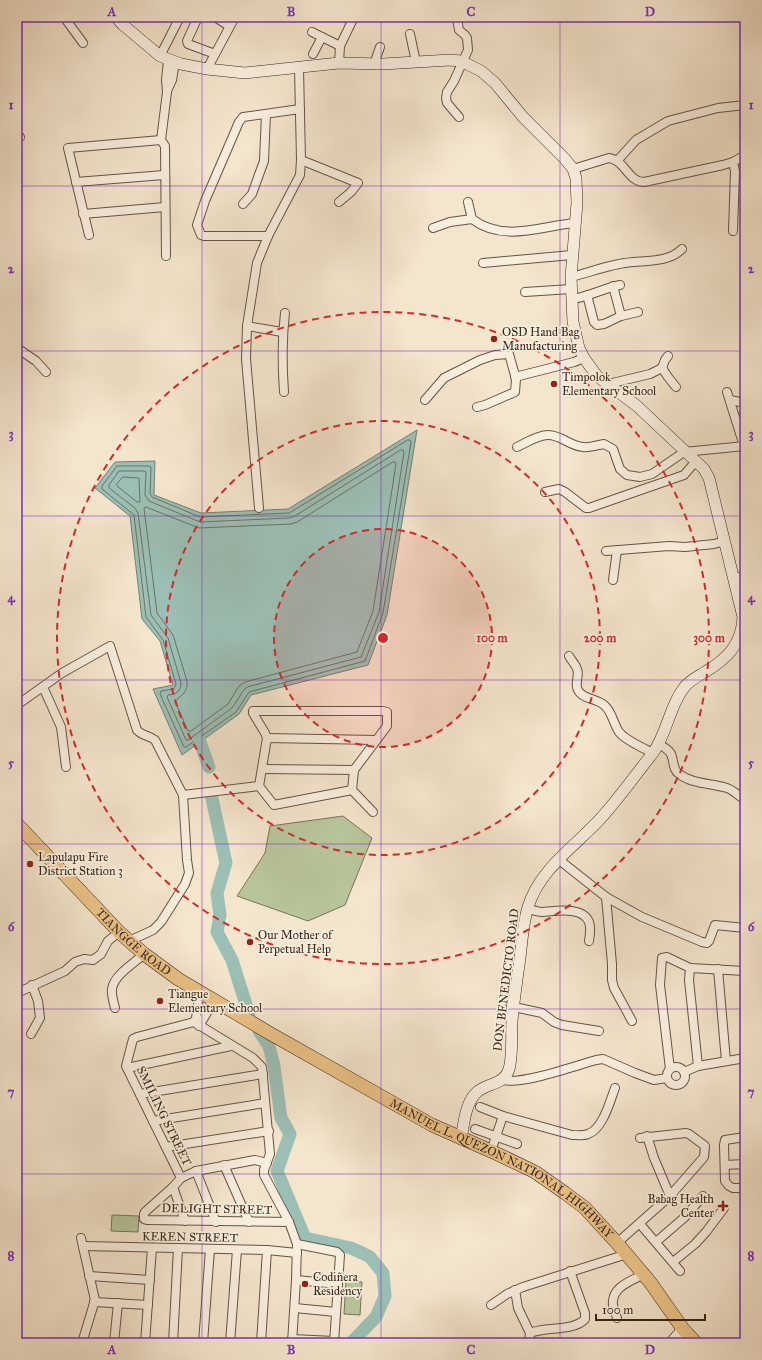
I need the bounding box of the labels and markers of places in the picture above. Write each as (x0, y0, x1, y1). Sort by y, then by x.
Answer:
place label: OSD Hand Bag Manufacturing (502, 325, 580, 354)
marker: OSD Hand Bag Manufacturing (489, 334, 499, 344)
place label: Timpolok Elementary School (562, 370, 657, 398)
marker: Timpolok Elementary School (549, 379, 559, 389)
centre of rings (376, 631, 390, 645)
place label: Lapulapu Fire District Station 3 (38, 850, 123, 878)
marker: Lapulapu Fire District Station 3 (25, 859, 35, 869)
place label: Our Mother of Perpetual Help (258, 928, 334, 956)
marker: Our Mother of Perpetual Help (245, 937, 255, 947)
place label: Tiangue Elementary School (168, 987, 263, 1015)
marker: Tiangue Elementary School (155, 996, 165, 1006)
place label: Babag Health Center (647, 1192, 714, 1220)
marker: Babag Health Center (717, 1200, 729, 1212)
place label: Codiñera Residency (313, 1270, 363, 1298)
marker: Codiñera Residency (300, 1279, 310, 1289)

